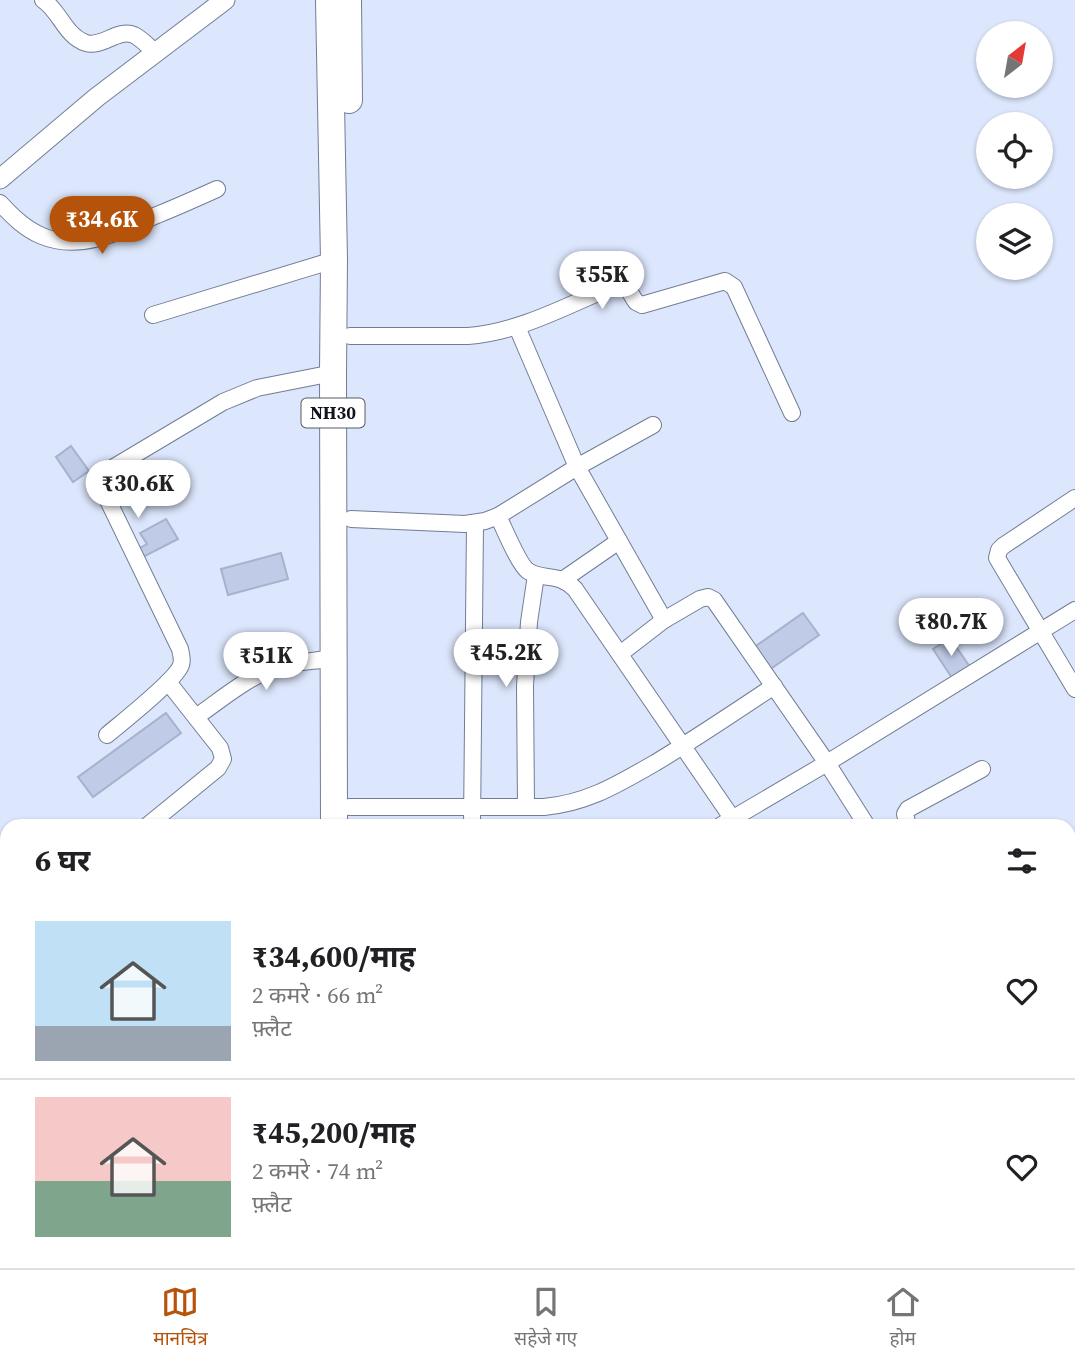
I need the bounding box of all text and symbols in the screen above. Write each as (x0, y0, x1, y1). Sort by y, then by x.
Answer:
north arrow (976, 21, 1054, 98)
map controls (976, 21, 1053, 280)
button: locate (976, 112, 1053, 189)
pin: ₹34.6K (45, 196, 159, 256)
text: ₹34.6K (66, 203, 138, 235)
button: layers (976, 203, 1053, 280)
pin: ₹55K (561, 252, 643, 311)
text: ₹55K (575, 258, 629, 290)
road number: NH30 (302, 398, 364, 428)
pin: ₹30.6K (81, 461, 195, 520)
text: ₹30.6K (102, 467, 174, 499)
pin: ₹80.7K (894, 598, 1008, 658)
text: ₹80.7K (915, 605, 987, 637)
pin: ₹45.2K (449, 630, 563, 689)
pin: ₹51K (225, 632, 307, 692)
text: ₹45.2K (470, 636, 542, 668)
text: ₹51K (239, 639, 293, 671)
text: 6 घर (35, 840, 90, 881)
icon: filters (1003, 842, 1041, 880)
text: ₹34,600/माह (252, 936, 416, 977)
icon: home (91, 949, 175, 1033)
icon: heart (1003, 972, 1041, 1010)
text: 2 कमरे · 66 m² (252, 979, 383, 1011)
text: फ़्लैट (252, 1012, 292, 1044)
text: ₹45,200/माह (252, 1112, 416, 1153)
icon: home (91, 1125, 175, 1209)
icon: heart (1003, 1148, 1041, 1186)
text: 2 कमरे · 74 m² (252, 1155, 383, 1187)
text: फ़्लैट (252, 1188, 292, 1220)
tab: मानचित्र (153, 1283, 208, 1353)
tab: सहेजे गए (514, 1283, 577, 1353)
tab: होम (884, 1283, 922, 1353)

